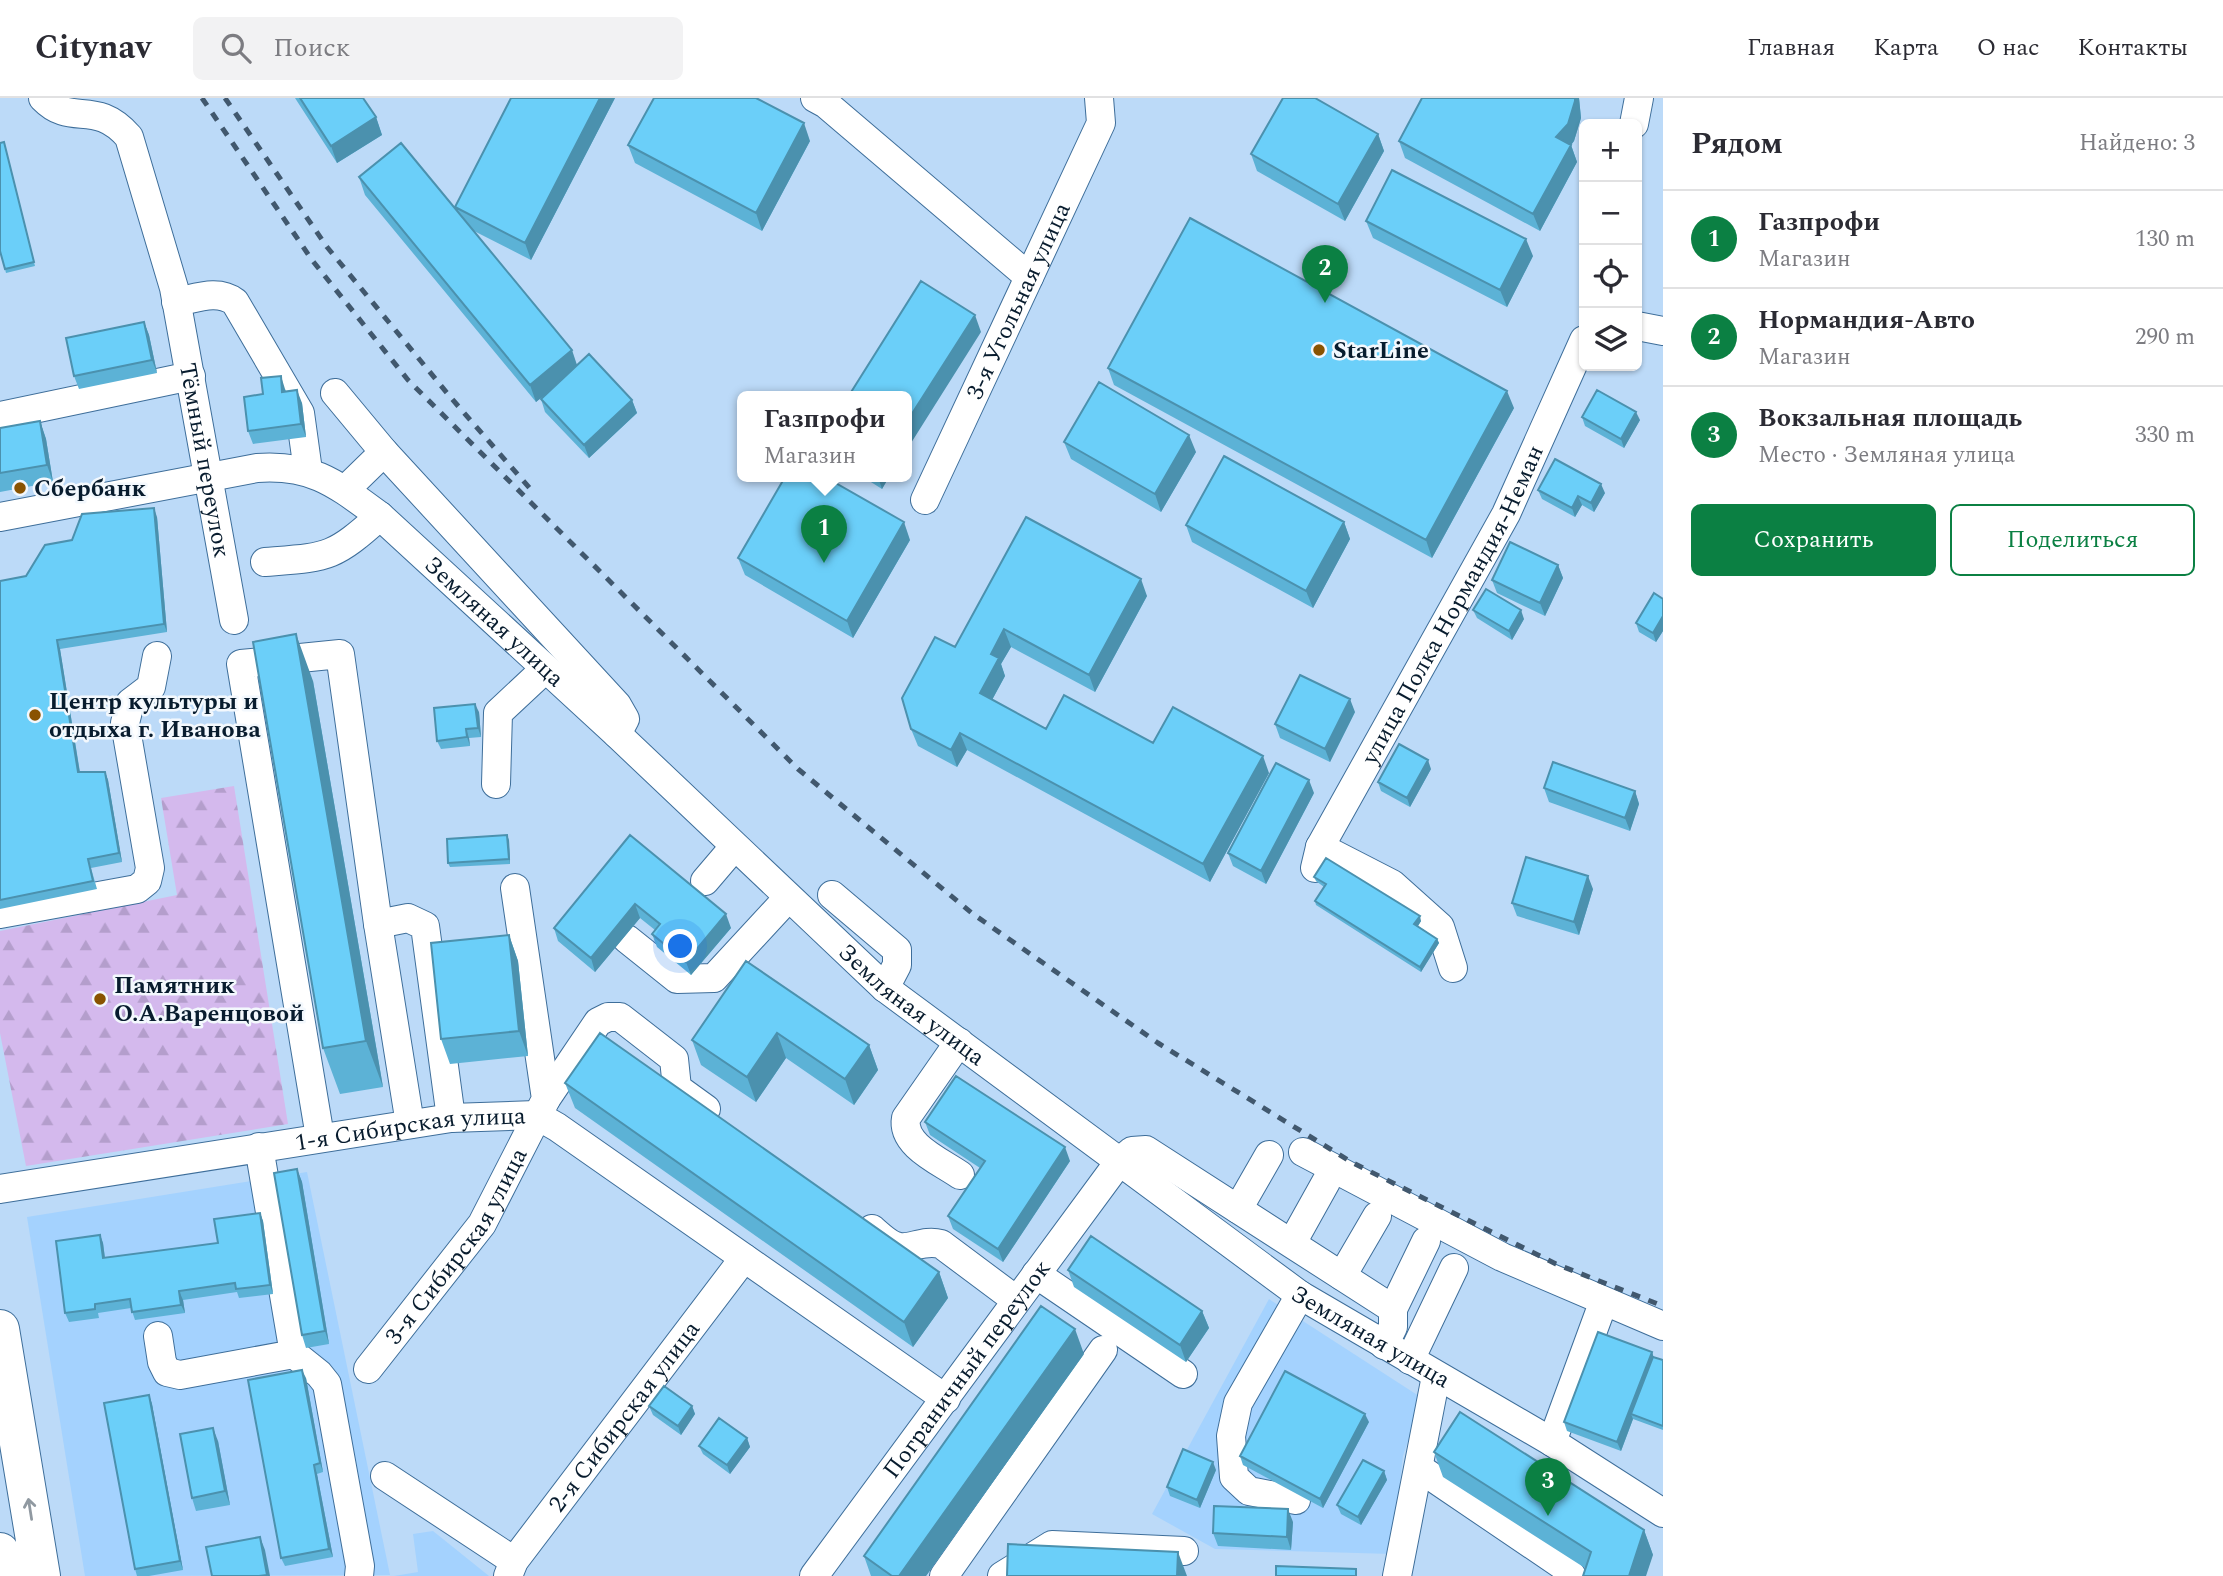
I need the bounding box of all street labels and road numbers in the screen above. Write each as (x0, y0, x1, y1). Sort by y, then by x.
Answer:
street label: 3-я Угольная улица (957, 196, 1081, 406)
street label: Тёмный переулок (169, 360, 239, 561)
street label: улица Полка Нормандия-Неман (1352, 439, 1554, 772)
street label: Земляная улица (415, 548, 572, 696)
street label: Земляная улица (829, 935, 993, 1075)
street label: 1-я Сибирская улица (292, 1098, 527, 1161)
street label: 3-я Сибирская улица (377, 1141, 537, 1353)
street label: Пограничный переулок (874, 1253, 1060, 1487)
street label: Земляная улица (1284, 1276, 1457, 1398)
street label: 2-я Сибирская улица (540, 1313, 710, 1520)

